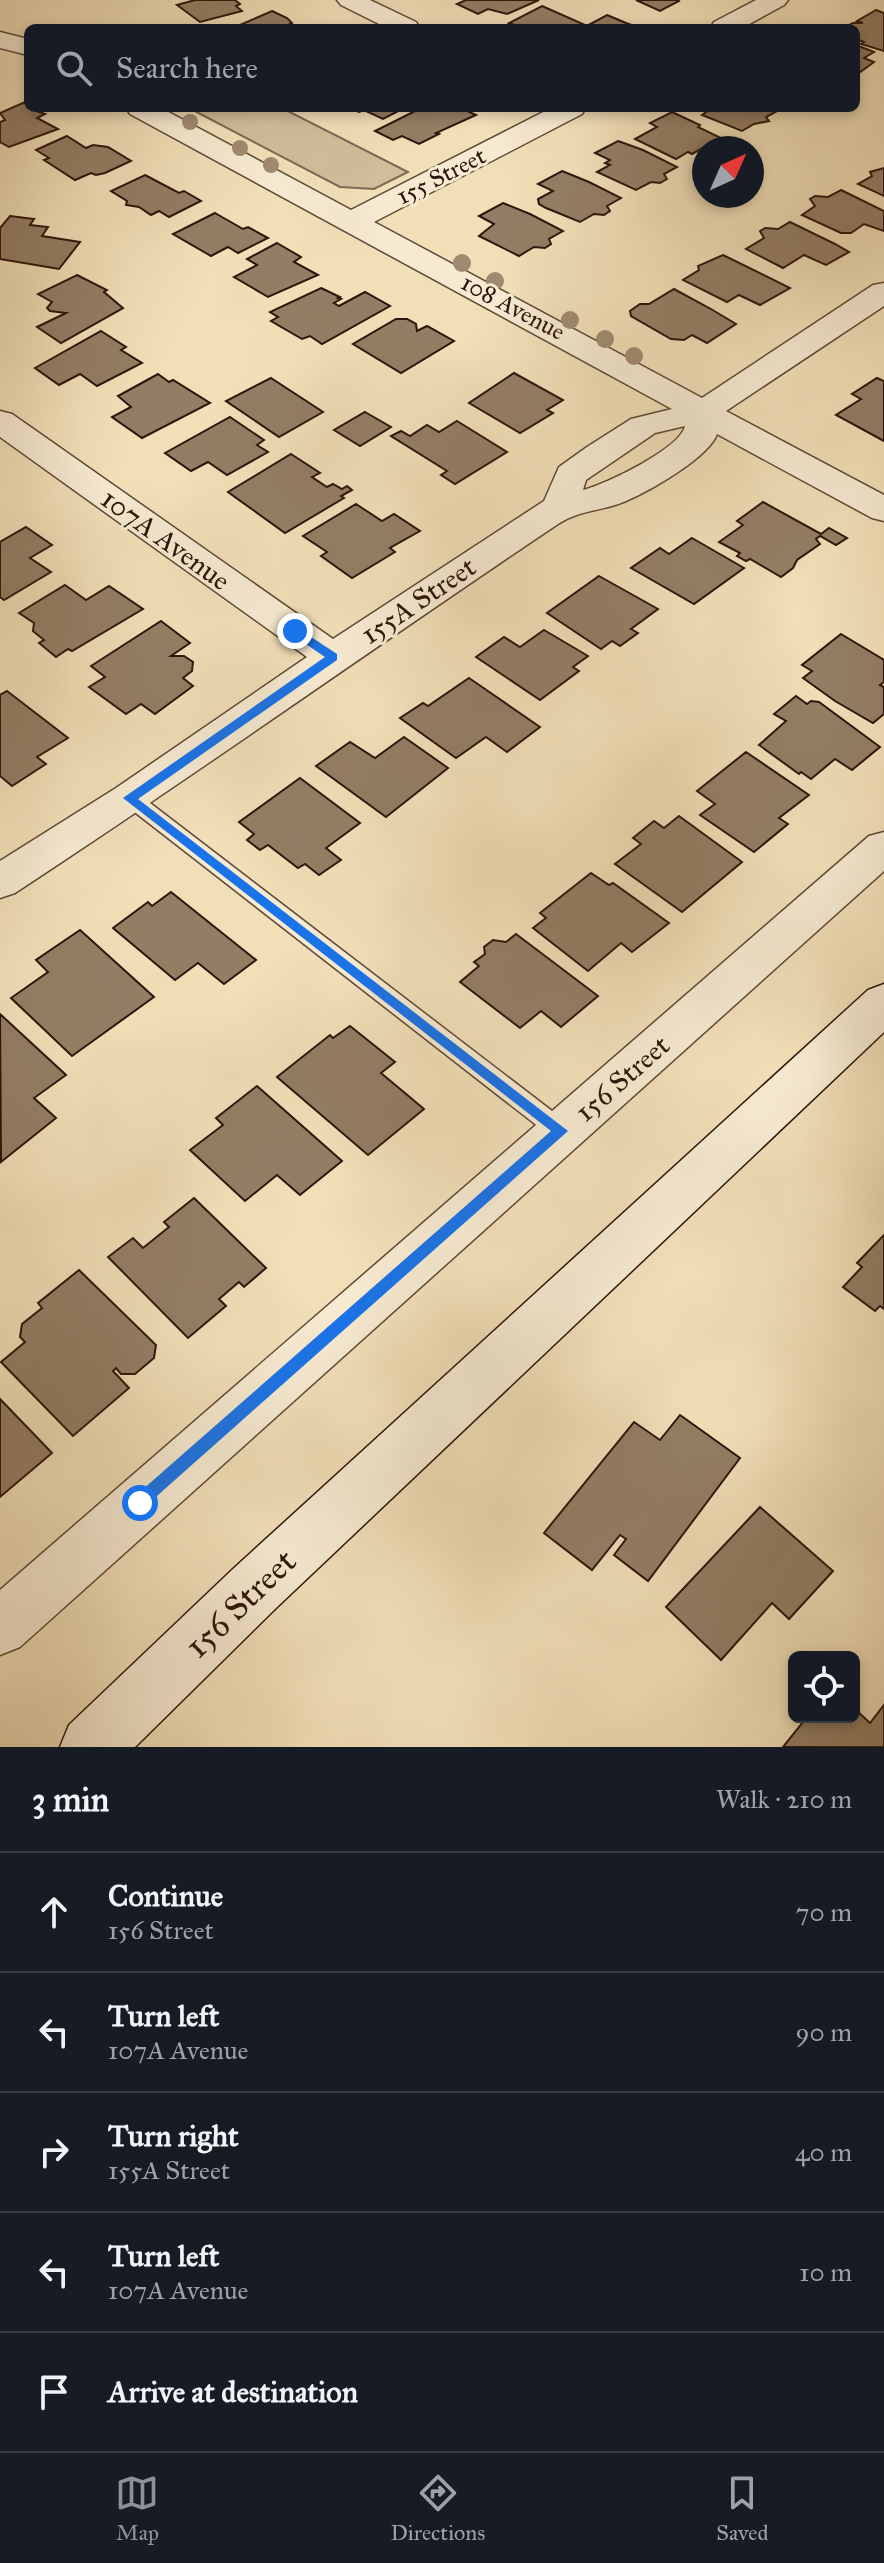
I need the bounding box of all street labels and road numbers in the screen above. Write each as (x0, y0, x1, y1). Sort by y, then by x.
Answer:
street label: 155 Street (391, 141, 491, 211)
street label: 108 Avenue (456, 267, 570, 347)
street label: 107A Avenue (94, 481, 237, 598)
street label: 155A Street (354, 549, 483, 652)
street label: 156 Street (568, 1028, 677, 1129)
street label: 156 Street (176, 1541, 304, 1666)

